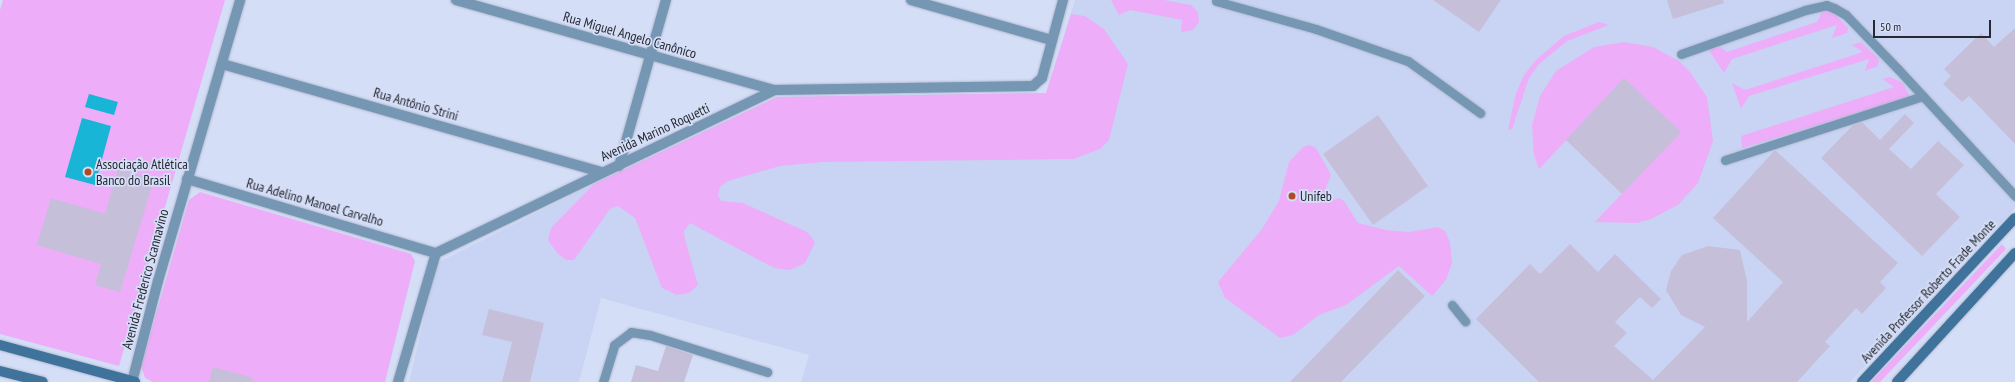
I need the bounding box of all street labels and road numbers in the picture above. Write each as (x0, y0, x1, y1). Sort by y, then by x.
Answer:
street label: Rua Miguel Angelo Canônico (561, 8, 699, 62)
street label: Rua Antônio Strini (371, 84, 461, 124)
street label: Avenida Marino Roquetti (598, 99, 712, 165)
street label: Rua Adelino Manoel Carvalho (244, 174, 386, 230)
street label: Avenida Frederico Scannavino (118, 207, 172, 351)
street label: Avenida Professor Roberto Frade Monte (1857, 216, 1999, 366)

